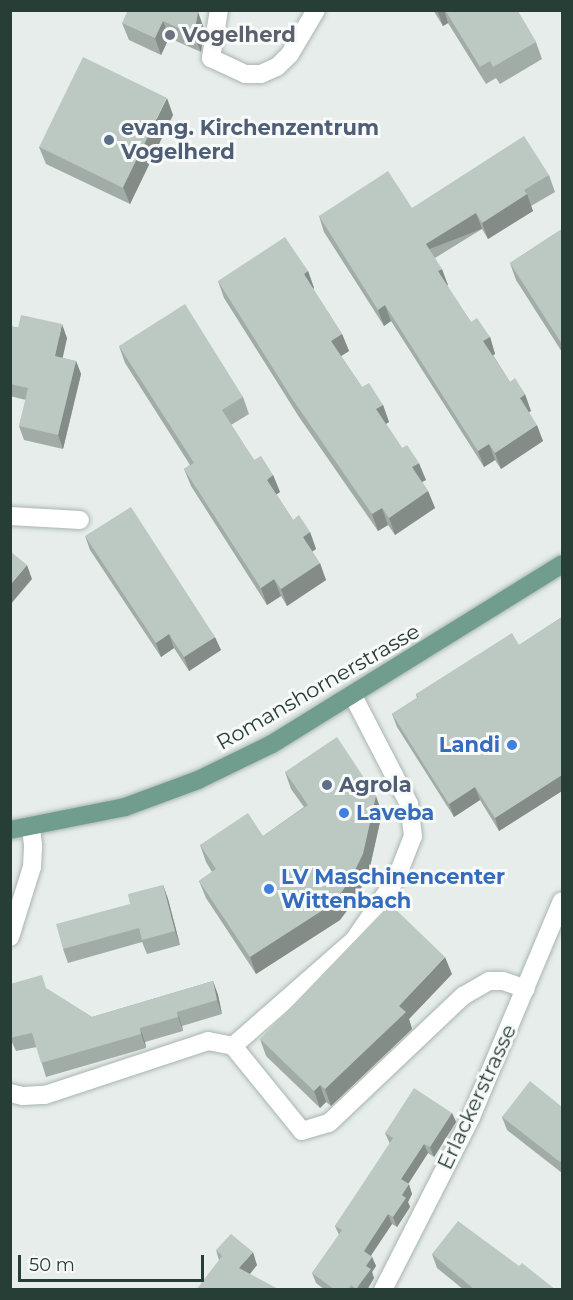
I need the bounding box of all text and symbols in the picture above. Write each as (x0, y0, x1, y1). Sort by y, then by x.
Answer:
place label: Vogelherd (182, 22, 296, 48)
marker: Vogelherd (163, 28, 177, 42)
place label: evang. Kirchenzentrum Vogelherd (121, 115, 379, 165)
marker: evang. Kirchenzentrum Vogelherd (102, 133, 116, 147)
street label: Romanshornerstrasse (212, 619, 424, 755)
place label: Landi (439, 732, 500, 758)
marker: Landi (505, 738, 519, 752)
place label: Agrola (339, 772, 412, 798)
marker: Agrola (320, 778, 334, 792)
place label: Laveba (356, 800, 434, 826)
marker: Laveba (337, 806, 351, 820)
place label: LV Maschinencenter Wittenbach (281, 864, 505, 914)
marker: LV Maschinencenter Wittenbach (262, 882, 276, 896)
street label: Erlackerstrasse (432, 1020, 522, 1174)
scale bar (21, 1243, 207, 1281)
text: 50 m (29, 1254, 75, 1276)

